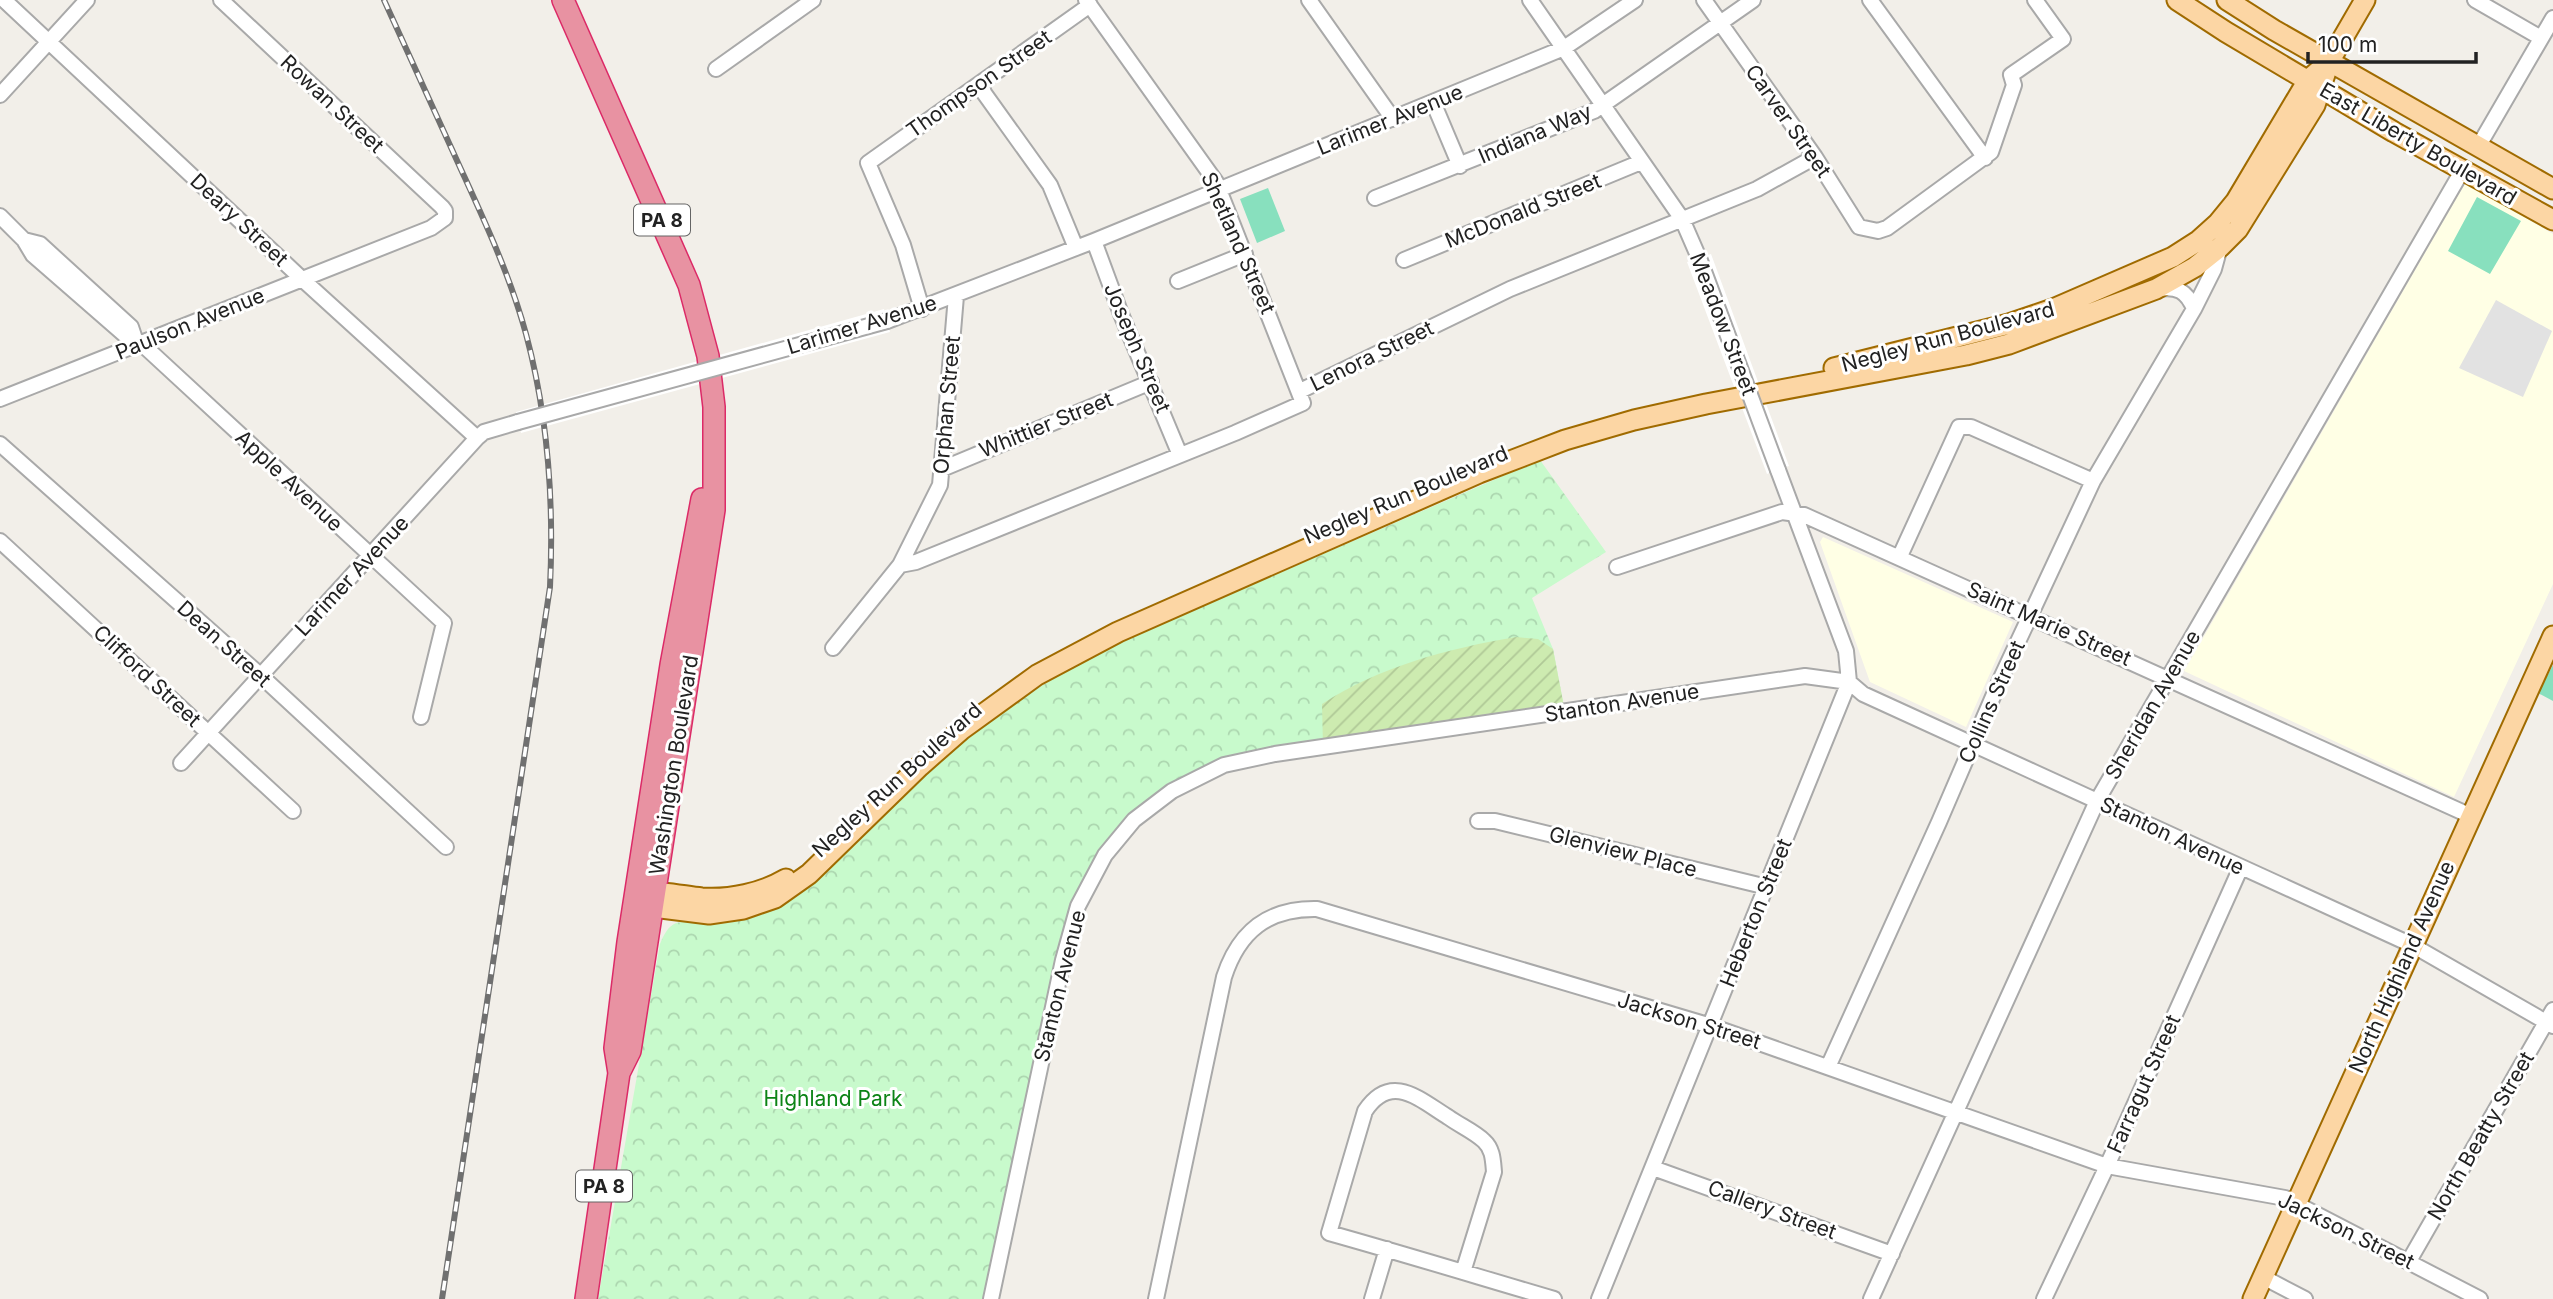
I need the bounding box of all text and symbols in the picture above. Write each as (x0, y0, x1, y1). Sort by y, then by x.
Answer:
scale bar (2308, 21, 2476, 65)
street label: Thompson Street (901, 24, 1056, 143)
text: 100 m (2318, 32, 2377, 57)
street label: Rowan Street (276, 49, 389, 158)
street label: Carver Street (1740, 59, 1837, 182)
street label: East Liberty Boulevard (2315, 77, 2521, 210)
street label: Larimer Avenue (1313, 79, 1466, 160)
street label: Indiana Way (1474, 98, 1595, 169)
street label: Deary Street (185, 168, 294, 271)
street label: Shetland Street (1196, 168, 1281, 318)
street label: McDonald Street (1441, 168, 1605, 253)
road number: PA 8 (634, 204, 690, 235)
street label: Meadow Street (1685, 249, 1762, 399)
street label: Joseph Street (1099, 279, 1176, 416)
street label: Paulson Avenue (112, 282, 268, 365)
street label: Larimer Avenue (784, 290, 940, 359)
street label: Negley Run Boulevard (1839, 296, 2057, 377)
street label: Lenora Street (1306, 315, 1438, 396)
street label: Orphan Street (928, 335, 965, 475)
street label: Whittier Street (975, 386, 1116, 463)
street label: Apple Avenue (231, 425, 348, 537)
street label: Negley Run Boulevard (1300, 440, 1512, 549)
street label: Larimer Avenue (290, 510, 414, 641)
street label: Saint Marie Street (1963, 576, 2135, 671)
street label: Dean Street (173, 595, 276, 692)
street label: Clifford Street (88, 620, 206, 732)
street label: Sheridan Avenue (2100, 626, 2205, 784)
street label: Collins Street (1953, 636, 2030, 767)
street label: Washington Boulevard (644, 653, 703, 877)
street label: Stanton Avenue (1543, 678, 1701, 727)
street label: Negley Run Boulevard (807, 697, 987, 862)
street label: Stanton Avenue (2096, 791, 2248, 880)
street label: Glenview Place (1547, 821, 1700, 882)
street label: Heberton Street (1714, 835, 1797, 991)
street label: North Highland Avenue (2343, 857, 2460, 1077)
street label: Stanton Avenue (1029, 907, 1091, 1065)
street label: Jackson Street (1614, 987, 1764, 1054)
street label: Farragut Street (2102, 1011, 2185, 1157)
street label: North Beatty Street (2422, 1047, 2539, 1224)
park label: Highland Park (763, 1086, 903, 1111)
road number: PA 8 (576, 1170, 632, 1202)
street label: Callery Street (1705, 1175, 1840, 1244)
street label: Jackson Street (2274, 1187, 2419, 1274)

